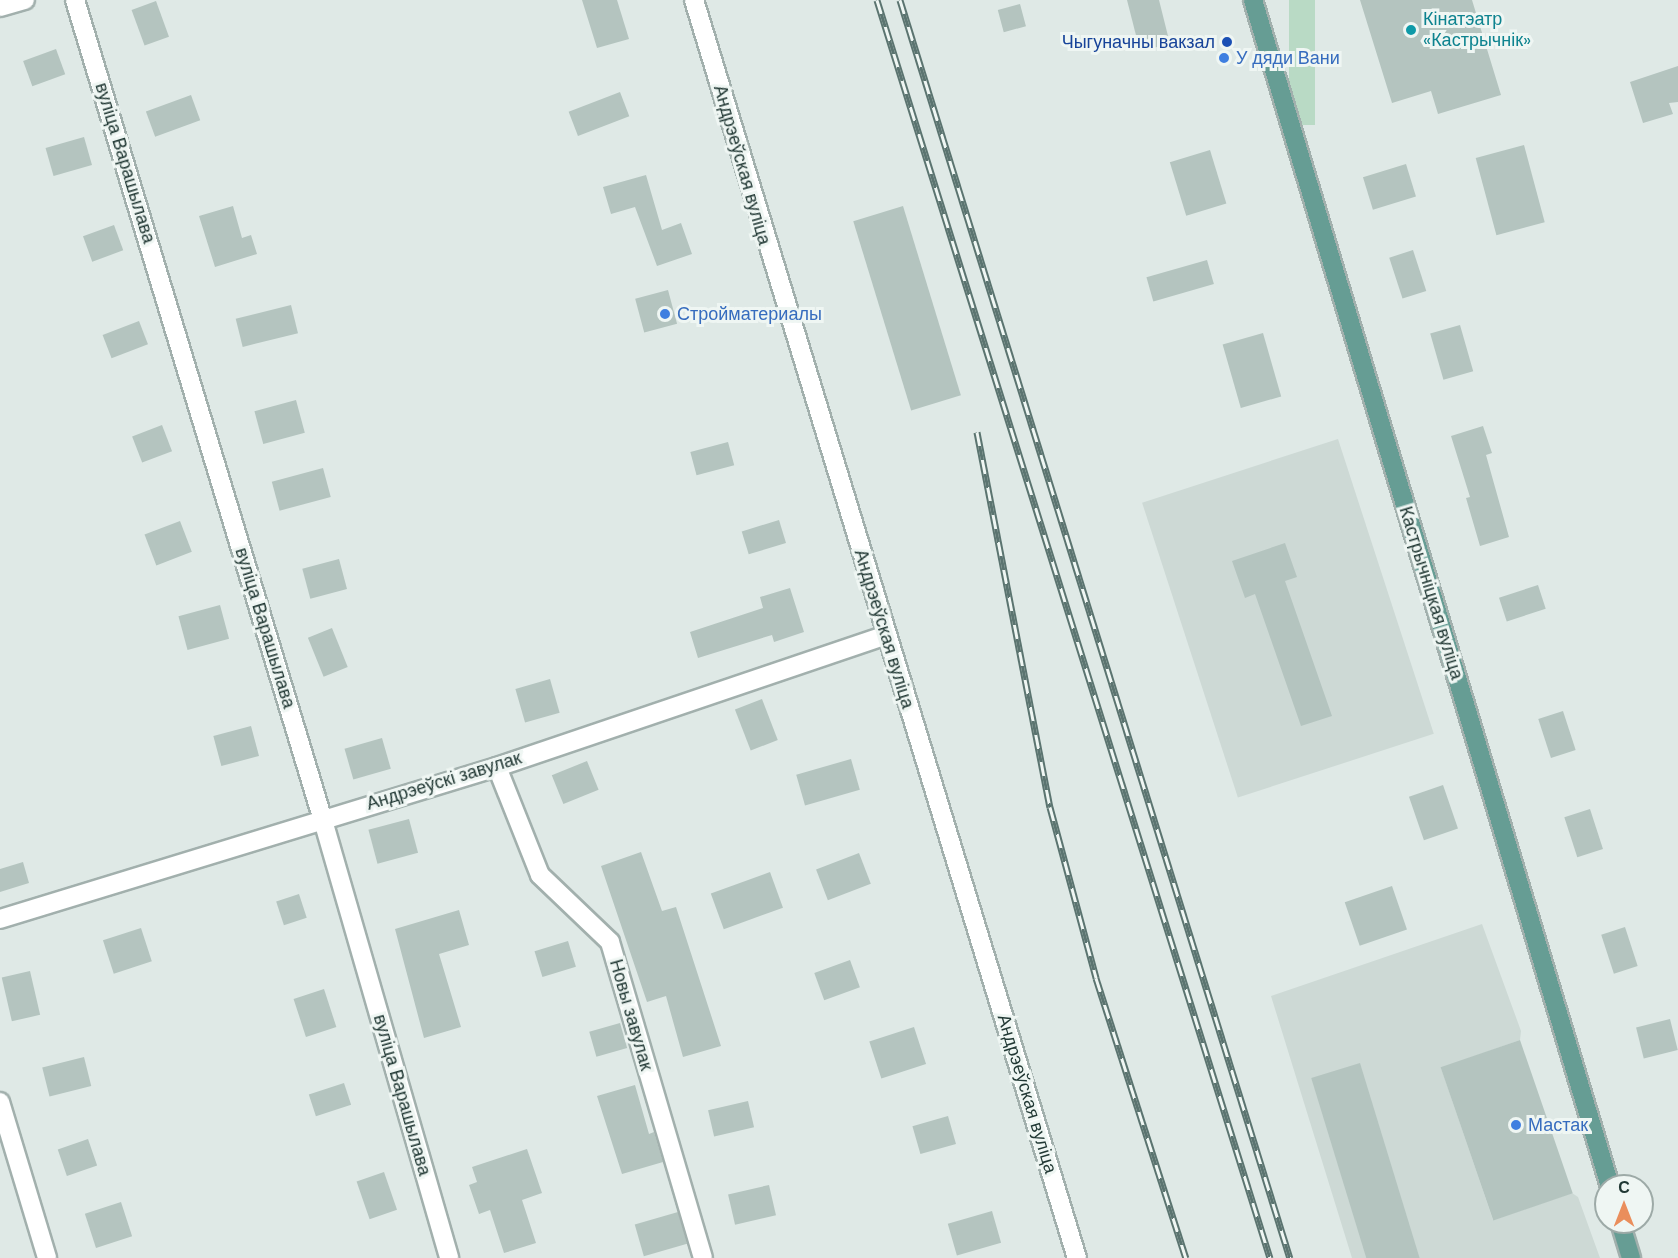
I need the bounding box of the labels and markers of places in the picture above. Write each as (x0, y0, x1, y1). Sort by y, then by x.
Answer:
place label: Кінатэатр «Кастрычнік» (1423, 9, 1531, 52)
marker: Кінатэатр «Кастрычнік» (1404, 23, 1418, 37)
place label: Чыгуначны вакзал (1062, 31, 1215, 53)
marker: Чыгуначны вакзал (1220, 35, 1234, 49)
place label: У дяди Вани (1236, 47, 1340, 69)
marker: У дяди Вани (1217, 51, 1231, 65)
place label: Стройматериалы (677, 303, 822, 325)
marker: Стройматериалы (658, 307, 672, 321)
place label: Мастак (1528, 1114, 1588, 1136)
marker: Мастак (1509, 1118, 1523, 1132)

